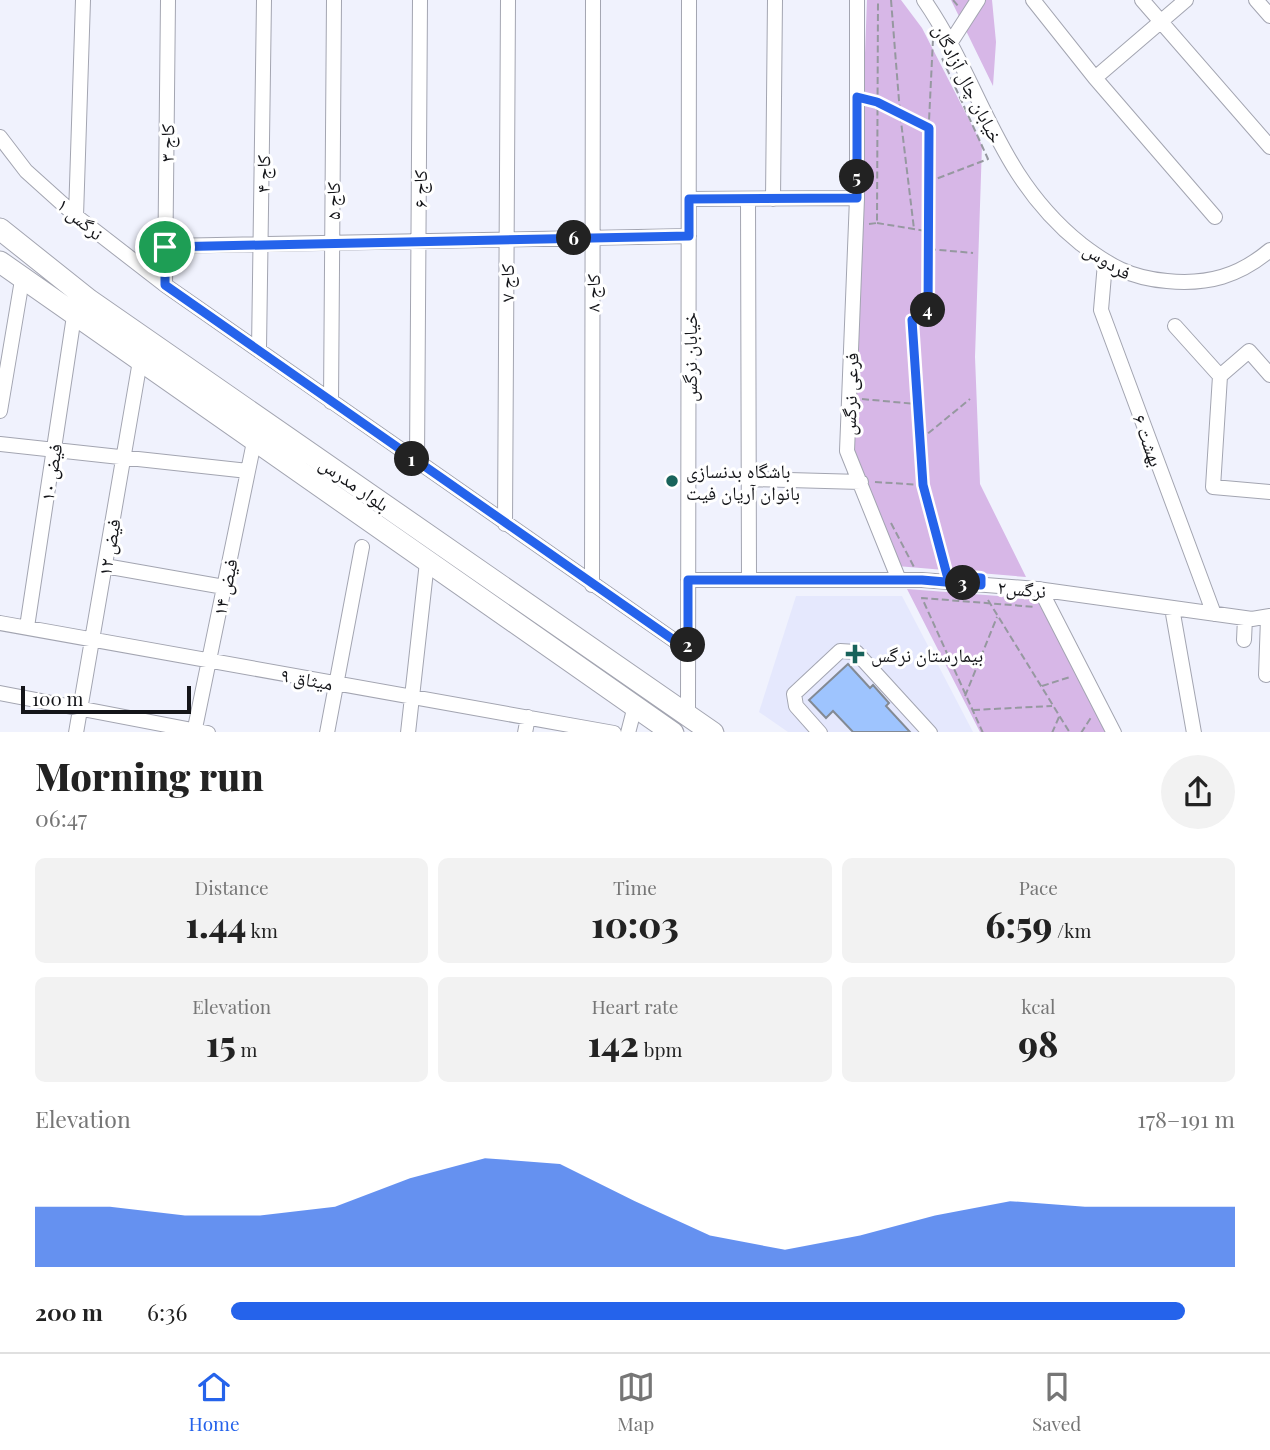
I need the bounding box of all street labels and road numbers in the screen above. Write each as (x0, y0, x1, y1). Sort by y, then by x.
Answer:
street label: خیابان چال آزادگان (928, 19, 1010, 147)
street label: کاج ۳ (153, 124, 179, 162)
street label: کاج ۴ (249, 155, 275, 193)
street label: کاج ۶ (406, 170, 432, 208)
street label: کاج ۵ (319, 182, 345, 220)
street label: نرگس ۱ (52, 191, 110, 245)
street label: فردوس (1079, 235, 1137, 285)
street label: کاج ۷ (493, 264, 519, 302)
street label: کاج ۸ (579, 274, 605, 312)
street label: خیابان نرگس (676, 312, 702, 402)
street label: فرعی نرگس (835, 352, 863, 436)
street label: بهشت ۶ (1128, 410, 1170, 470)
street label: فیض ۱۰ (33, 442, 67, 502)
street label: بلوار مدرس (315, 450, 395, 516)
street label: فیض ۱۲ (90, 516, 126, 578)
street label: فیض ۱۴ (205, 556, 243, 618)
street label: نرگس۲ (997, 573, 1047, 603)
street label: میثاق ۹ (279, 661, 335, 695)

